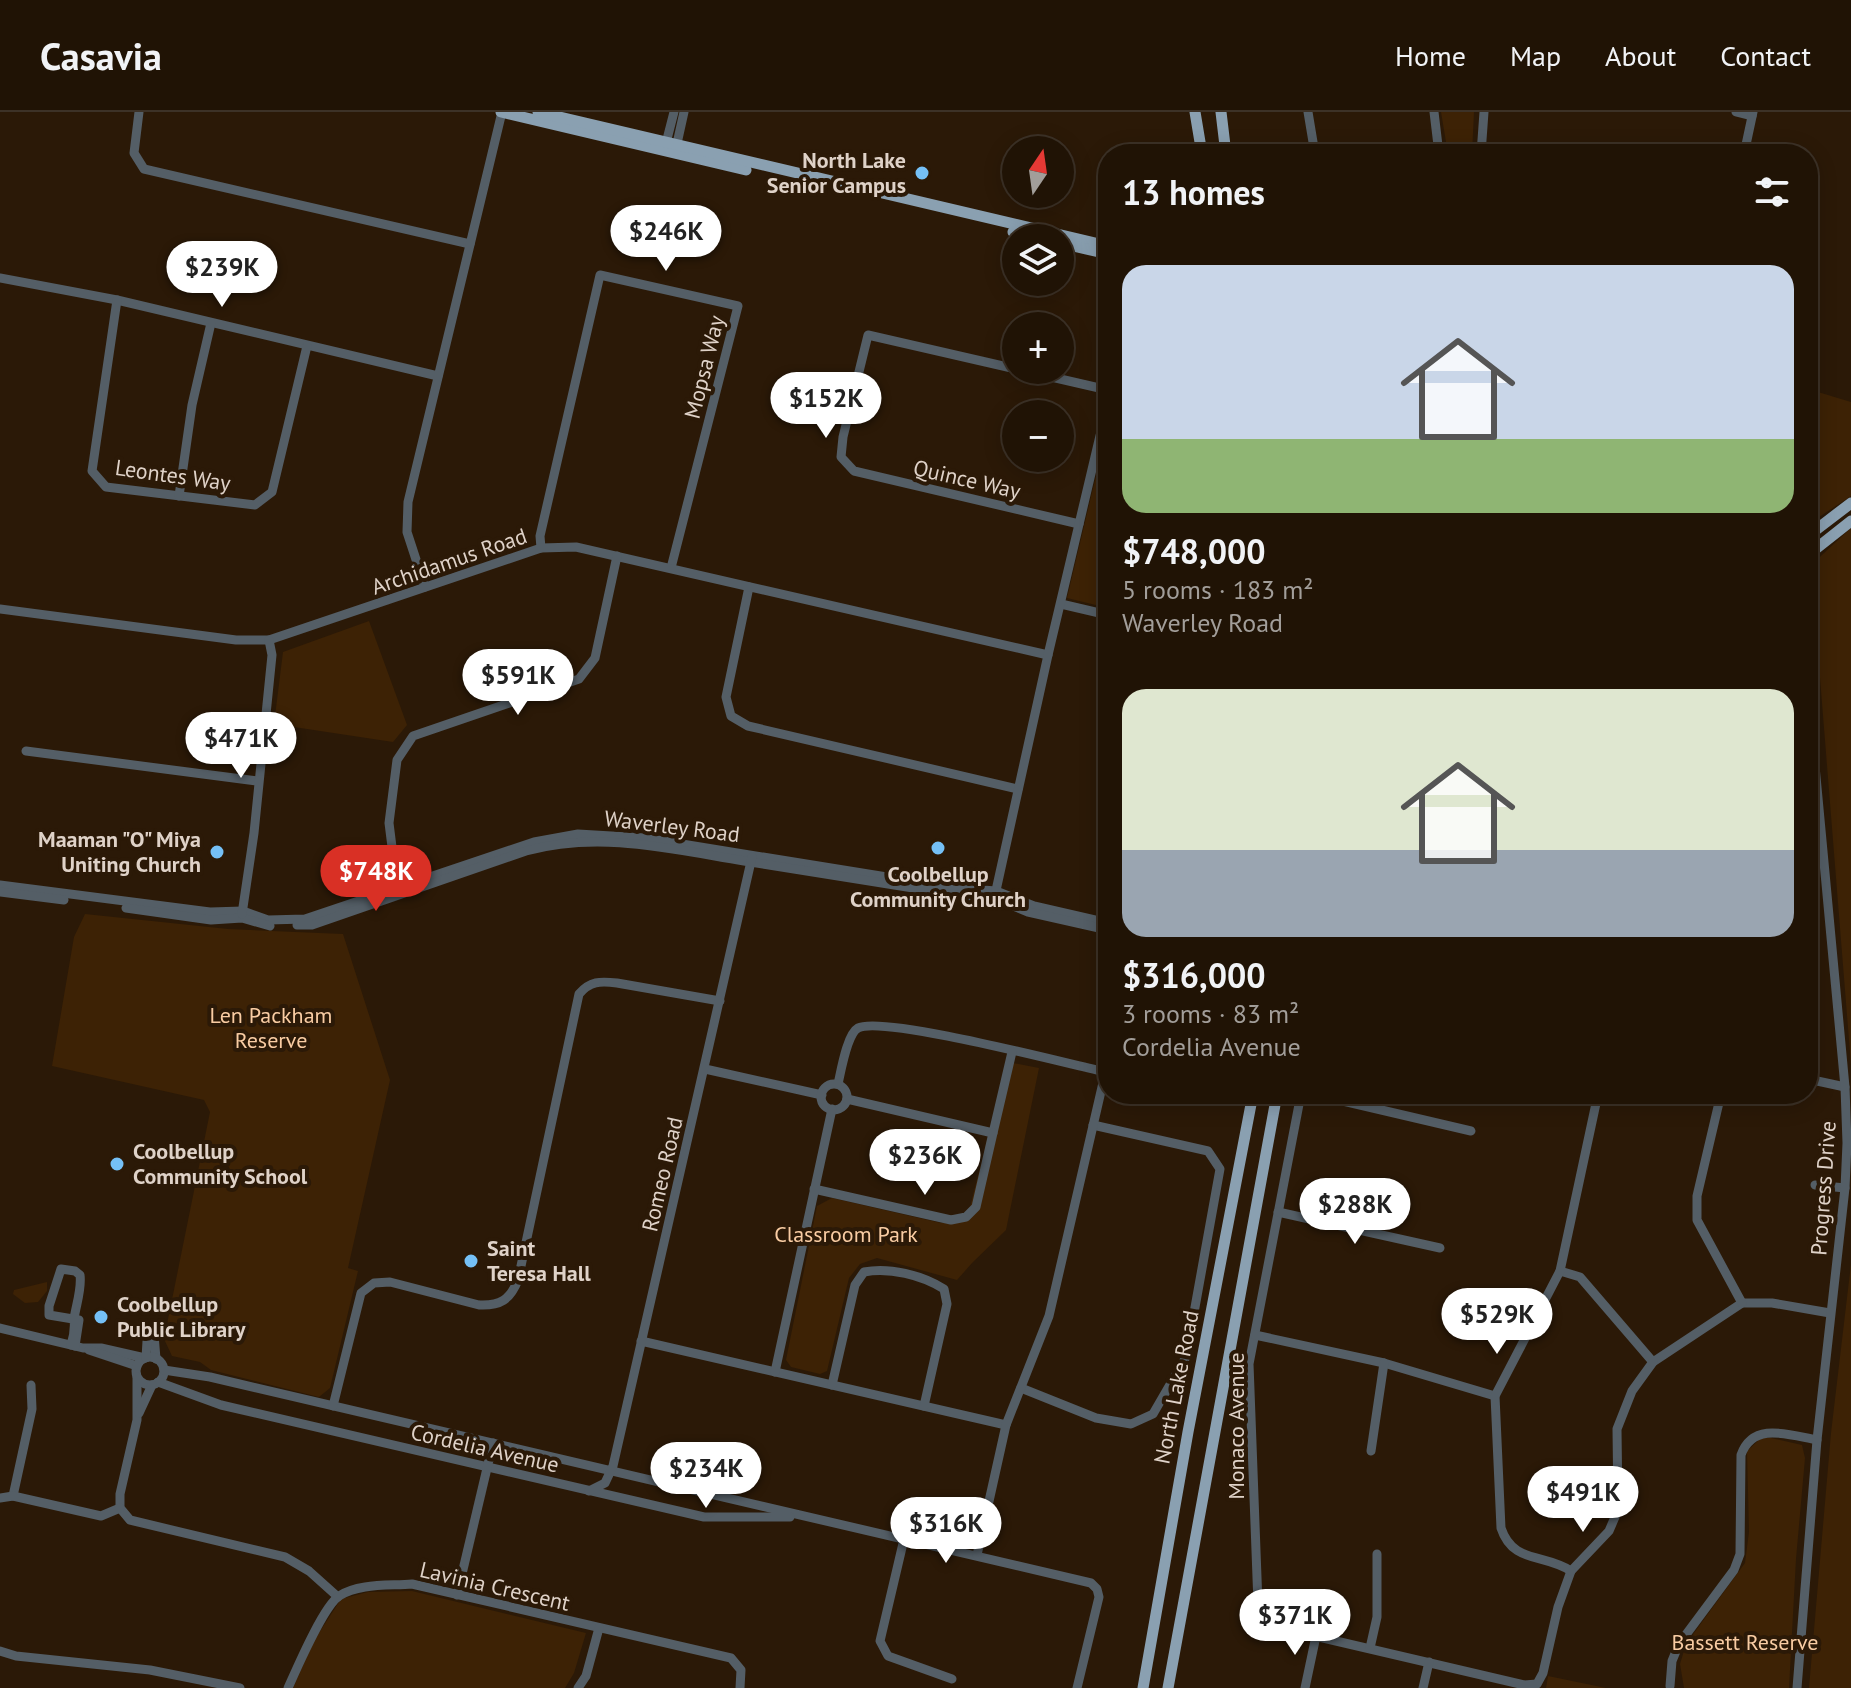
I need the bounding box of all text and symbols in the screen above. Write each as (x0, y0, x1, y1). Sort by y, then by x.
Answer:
text: Casavia (40, 31, 162, 80)
text: Home (1395, 37, 1466, 74)
text: Map (1510, 37, 1561, 74)
text: About (1605, 37, 1676, 74)
text: Contact (1720, 37, 1811, 74)
north arrow (1002, 136, 1074, 208)
map controls (1002, 136, 1074, 472)
place label: North Lake Senior Campus (767, 146, 906, 199)
marker: North Lake Senior Campus (913, 164, 931, 182)
text: 13 homes (1122, 170, 1265, 214)
icon: filters (1750, 170, 1794, 214)
pin: $246K (610, 205, 722, 273)
text: $246K (628, 214, 704, 247)
button: layers (1002, 224, 1074, 296)
pin: $239K (166, 241, 278, 309)
text: $239K (184, 250, 260, 283)
street label: Mopsa Way (678, 312, 730, 421)
button: + (1002, 312, 1074, 384)
icon: home (1386, 317, 1530, 461)
pin: $152K (770, 372, 882, 440)
text: $152K (788, 381, 864, 414)
button: − (1002, 400, 1074, 472)
street label: Leontes Way (113, 453, 233, 497)
street label: Quince Way (911, 453, 1024, 505)
street label: Archidamus Road (368, 521, 530, 601)
text: $748,000 (1122, 529, 1266, 573)
text: 5 rooms · 183 m² (1122, 573, 1314, 606)
text: Waverley Road (1122, 606, 1283, 639)
pin: $591K (462, 649, 574, 717)
text: $591K (480, 658, 556, 691)
pin: $471K (185, 712, 297, 780)
text: $471K (203, 721, 279, 754)
icon: home (1386, 741, 1530, 885)
street label: Waverley Road (603, 804, 741, 848)
place label: Maaman "O" Miya Uniting Church (38, 825, 201, 878)
marker: Coolbellup Community Church (929, 839, 947, 857)
marker: Maaman "O" Miya Uniting Church (208, 843, 226, 861)
pin: $748K (320, 845, 432, 913)
text: $748K (338, 854, 414, 887)
place label: Coolbellup Community Church (850, 860, 1026, 913)
text: $316,000 (1122, 953, 1266, 997)
text: 3 rooms · 83 m² (1122, 997, 1299, 1030)
park label: Len Packham Reserve (210, 1001, 332, 1054)
text: Cordelia Avenue (1122, 1030, 1301, 1063)
street label: Romeo Road (635, 1114, 689, 1234)
street label: Progress Drive (1804, 1120, 1842, 1256)
pin: $236K (869, 1129, 981, 1197)
place label: Coolbellup Community School (133, 1137, 308, 1190)
text: $236K (887, 1138, 963, 1171)
marker: Coolbellup Community School (108, 1155, 126, 1173)
pin: $288K (1299, 1178, 1411, 1246)
text: $288K (1317, 1187, 1393, 1220)
park label: Classroom Park (774, 1220, 918, 1248)
place label: Saint Teresa Hall (487, 1234, 591, 1287)
marker: Saint Teresa Hall (462, 1252, 480, 1270)
pin: $529K (1441, 1288, 1553, 1356)
place label: Coolbellup Public Library (117, 1290, 246, 1343)
text: $529K (1459, 1297, 1535, 1330)
marker: Coolbellup Public Library (92, 1308, 110, 1326)
street label: North Lake Road (1147, 1308, 1205, 1466)
street label: Monaco Avenue (1222, 1352, 1250, 1500)
street label: Cordelia Avenue (408, 1417, 562, 1479)
pin: $234K (650, 1442, 762, 1510)
text: $234K (668, 1451, 744, 1484)
pin: $491K (1527, 1466, 1639, 1534)
text: $491K (1545, 1475, 1621, 1508)
pin: $316K (890, 1497, 1002, 1565)
text: $316K (908, 1506, 984, 1539)
street label: Lavinia Crescent (417, 1555, 573, 1617)
pin: $371K (1239, 1589, 1351, 1657)
text: $371K (1257, 1598, 1333, 1631)
park label: Bassett Reserve (1672, 1628, 1818, 1656)

